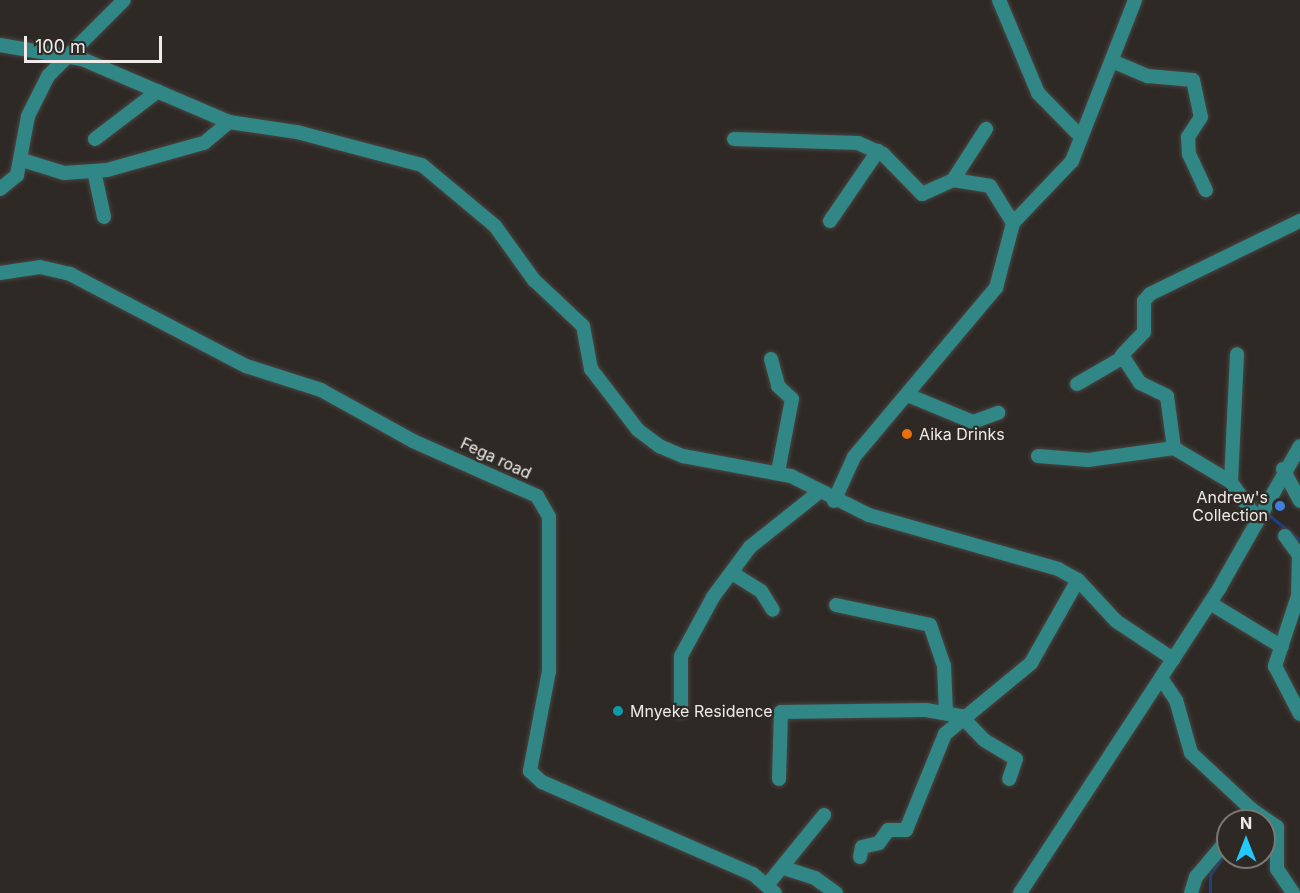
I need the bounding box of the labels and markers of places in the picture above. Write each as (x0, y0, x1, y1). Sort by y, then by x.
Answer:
place label: Aika Drinks (919, 424, 1005, 444)
marker: Aika Drinks (900, 427, 914, 441)
place label: Andrew's Collection (1192, 487, 1268, 525)
marker: Andrew's Collection (1273, 499, 1287, 513)
place label: Mnyeke Residence (630, 701, 773, 721)
marker: Mnyeke Residence (611, 704, 625, 718)

